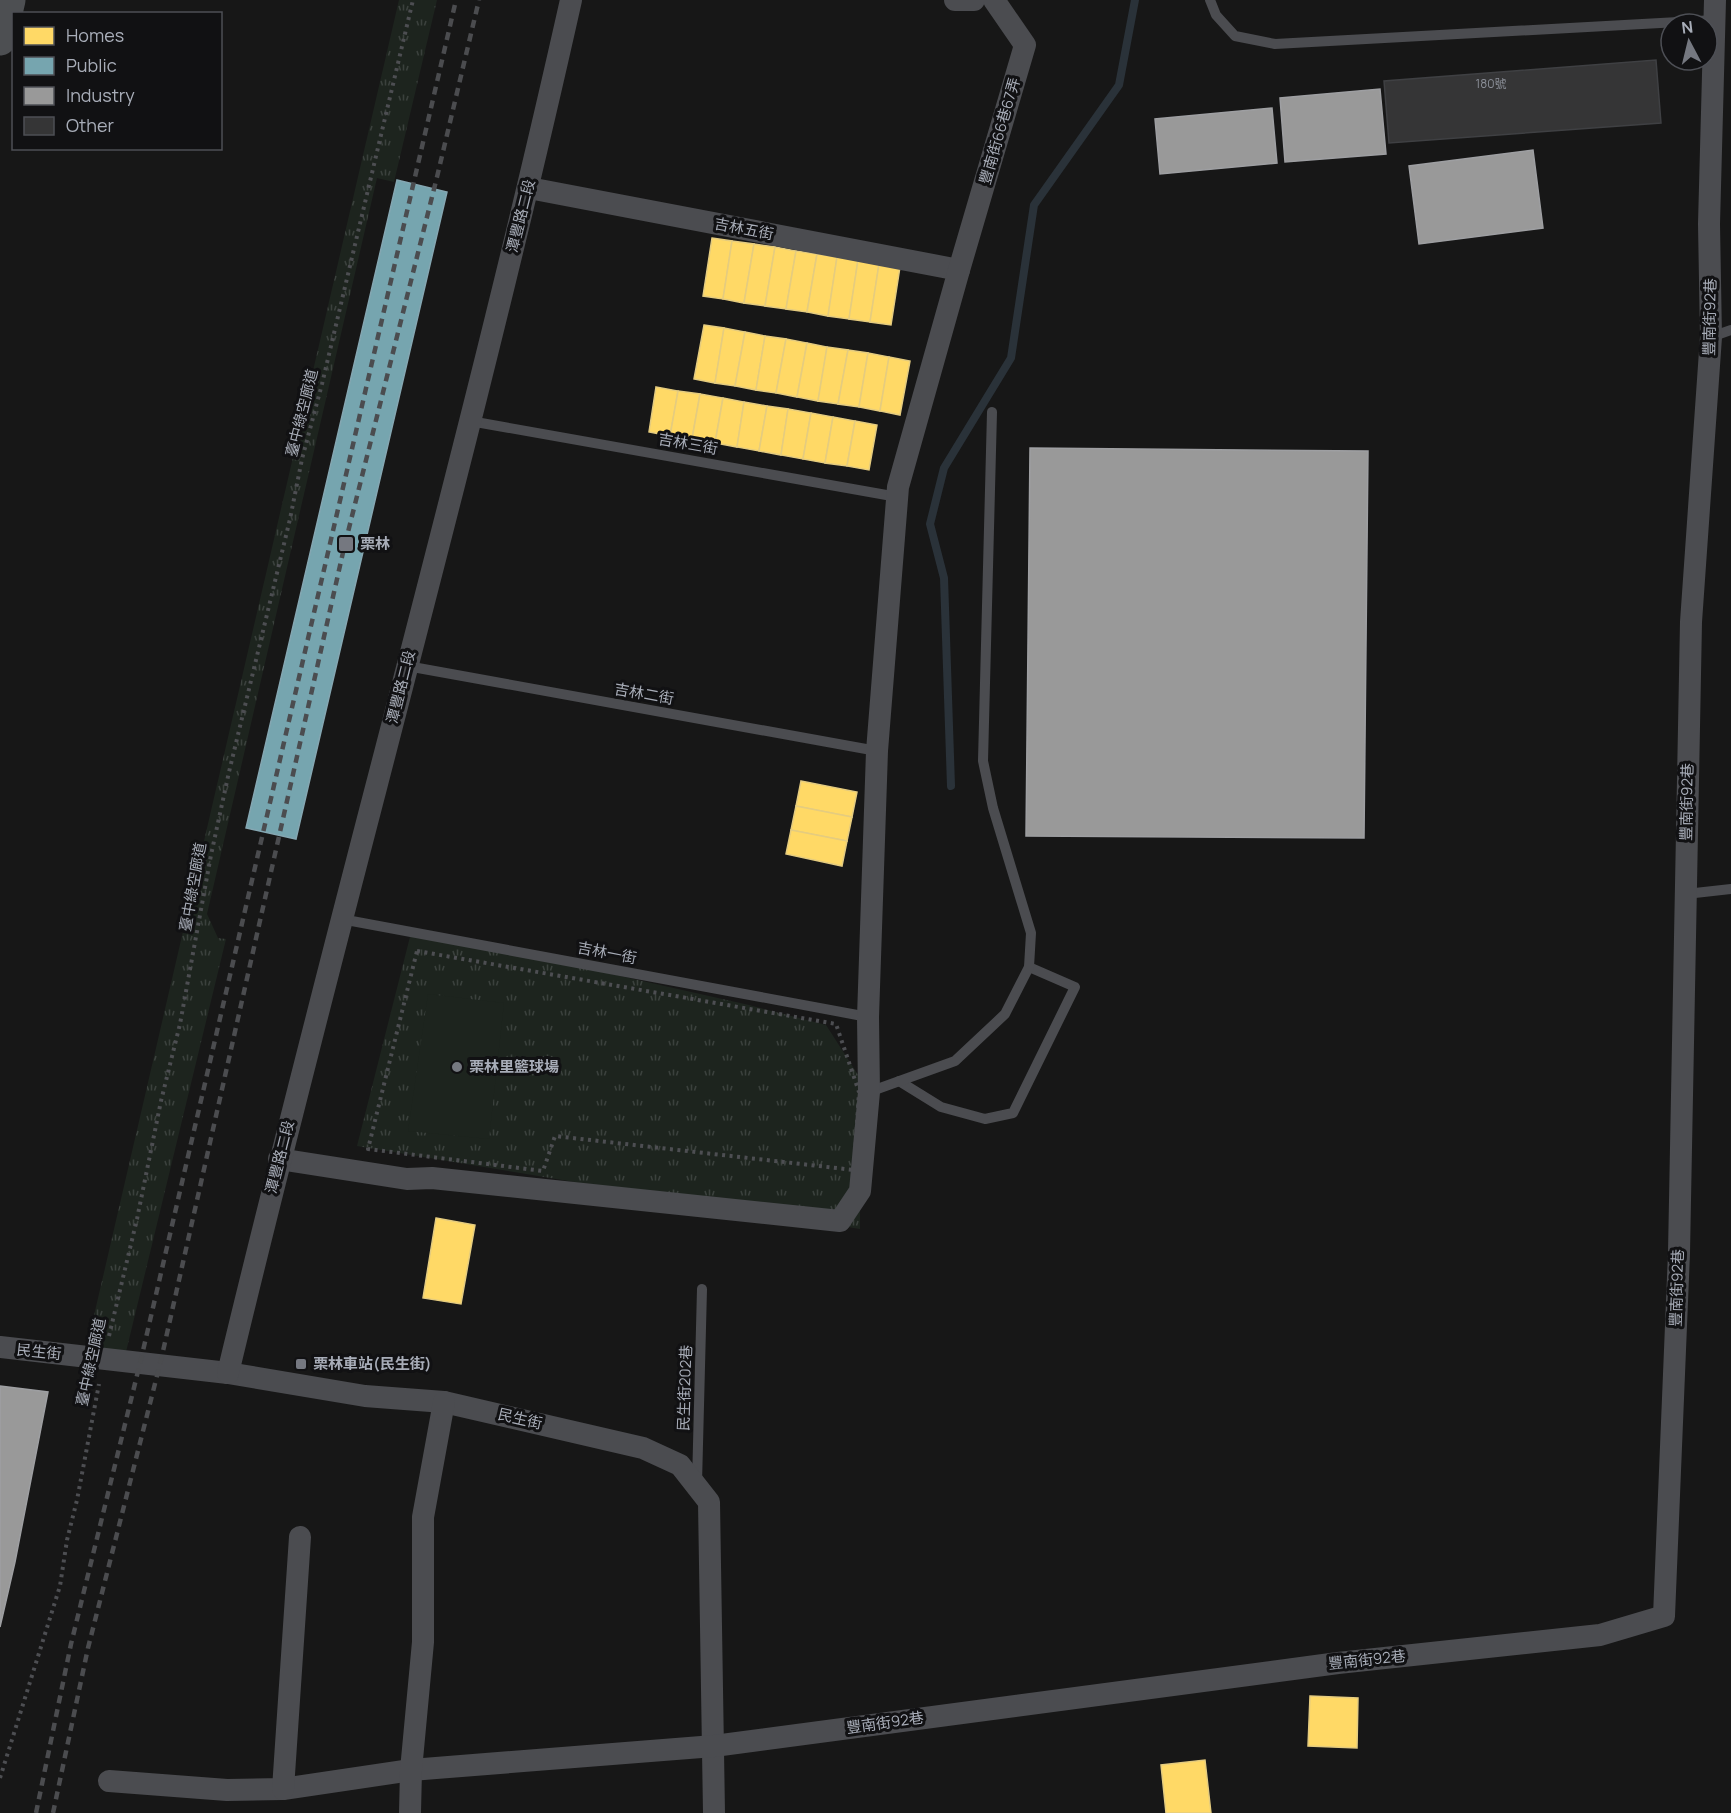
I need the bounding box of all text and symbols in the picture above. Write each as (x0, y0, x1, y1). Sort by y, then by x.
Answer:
legend (12, 12, 222, 150)
north arrow (1659, 12, 1719, 72)
text: N (1680, 15, 1694, 39)
text: Homes (66, 23, 124, 47)
text: Public (66, 53, 117, 77)
street label: 豐南街66巷67弄 (974, 75, 1025, 187)
house number: 180號 (1476, 75, 1506, 92)
text: Industry (66, 83, 135, 107)
text: Other (66, 113, 114, 137)
street label: 潭豐路二段 (501, 177, 540, 255)
street label: 吉林五街 (713, 212, 776, 245)
street label: 豐南街92巷 (1698, 278, 1721, 356)
street label: 臺中綠空廊道 (280, 367, 323, 459)
street label: 吉林三街 (657, 428, 719, 459)
place label: 栗林 (360, 533, 390, 554)
marker: 栗林 (337, 535, 355, 553)
street label: 潭豐路二段 (381, 648, 420, 726)
street label: 吉林二街 (613, 678, 675, 709)
street label: 豐南街92巷 (1675, 763, 1698, 841)
street label: 臺中綠空廊道 (174, 841, 211, 933)
street label: 吉林一街 (576, 936, 639, 969)
place label: 栗林里籃球場 (469, 1056, 559, 1077)
marker: 栗林里籃球場 (450, 1060, 464, 1074)
street label: 潭豐路二段 (260, 1118, 299, 1196)
street label: 豐南街92巷 (1665, 1249, 1688, 1327)
street label: 臺中綠空廊道 (71, 1316, 110, 1408)
street label: 民生街 (16, 1339, 63, 1364)
street label: 民生街202巷 (673, 1345, 696, 1431)
place label: 栗林車站(民生街) (313, 1353, 432, 1374)
marker: 栗林車站(民生街) (294, 1357, 308, 1371)
street label: 民生街 (496, 1403, 544, 1434)
street label: 豐南街92巷 (1327, 1645, 1407, 1674)
street label: 豐南街92巷 (845, 1707, 925, 1738)

